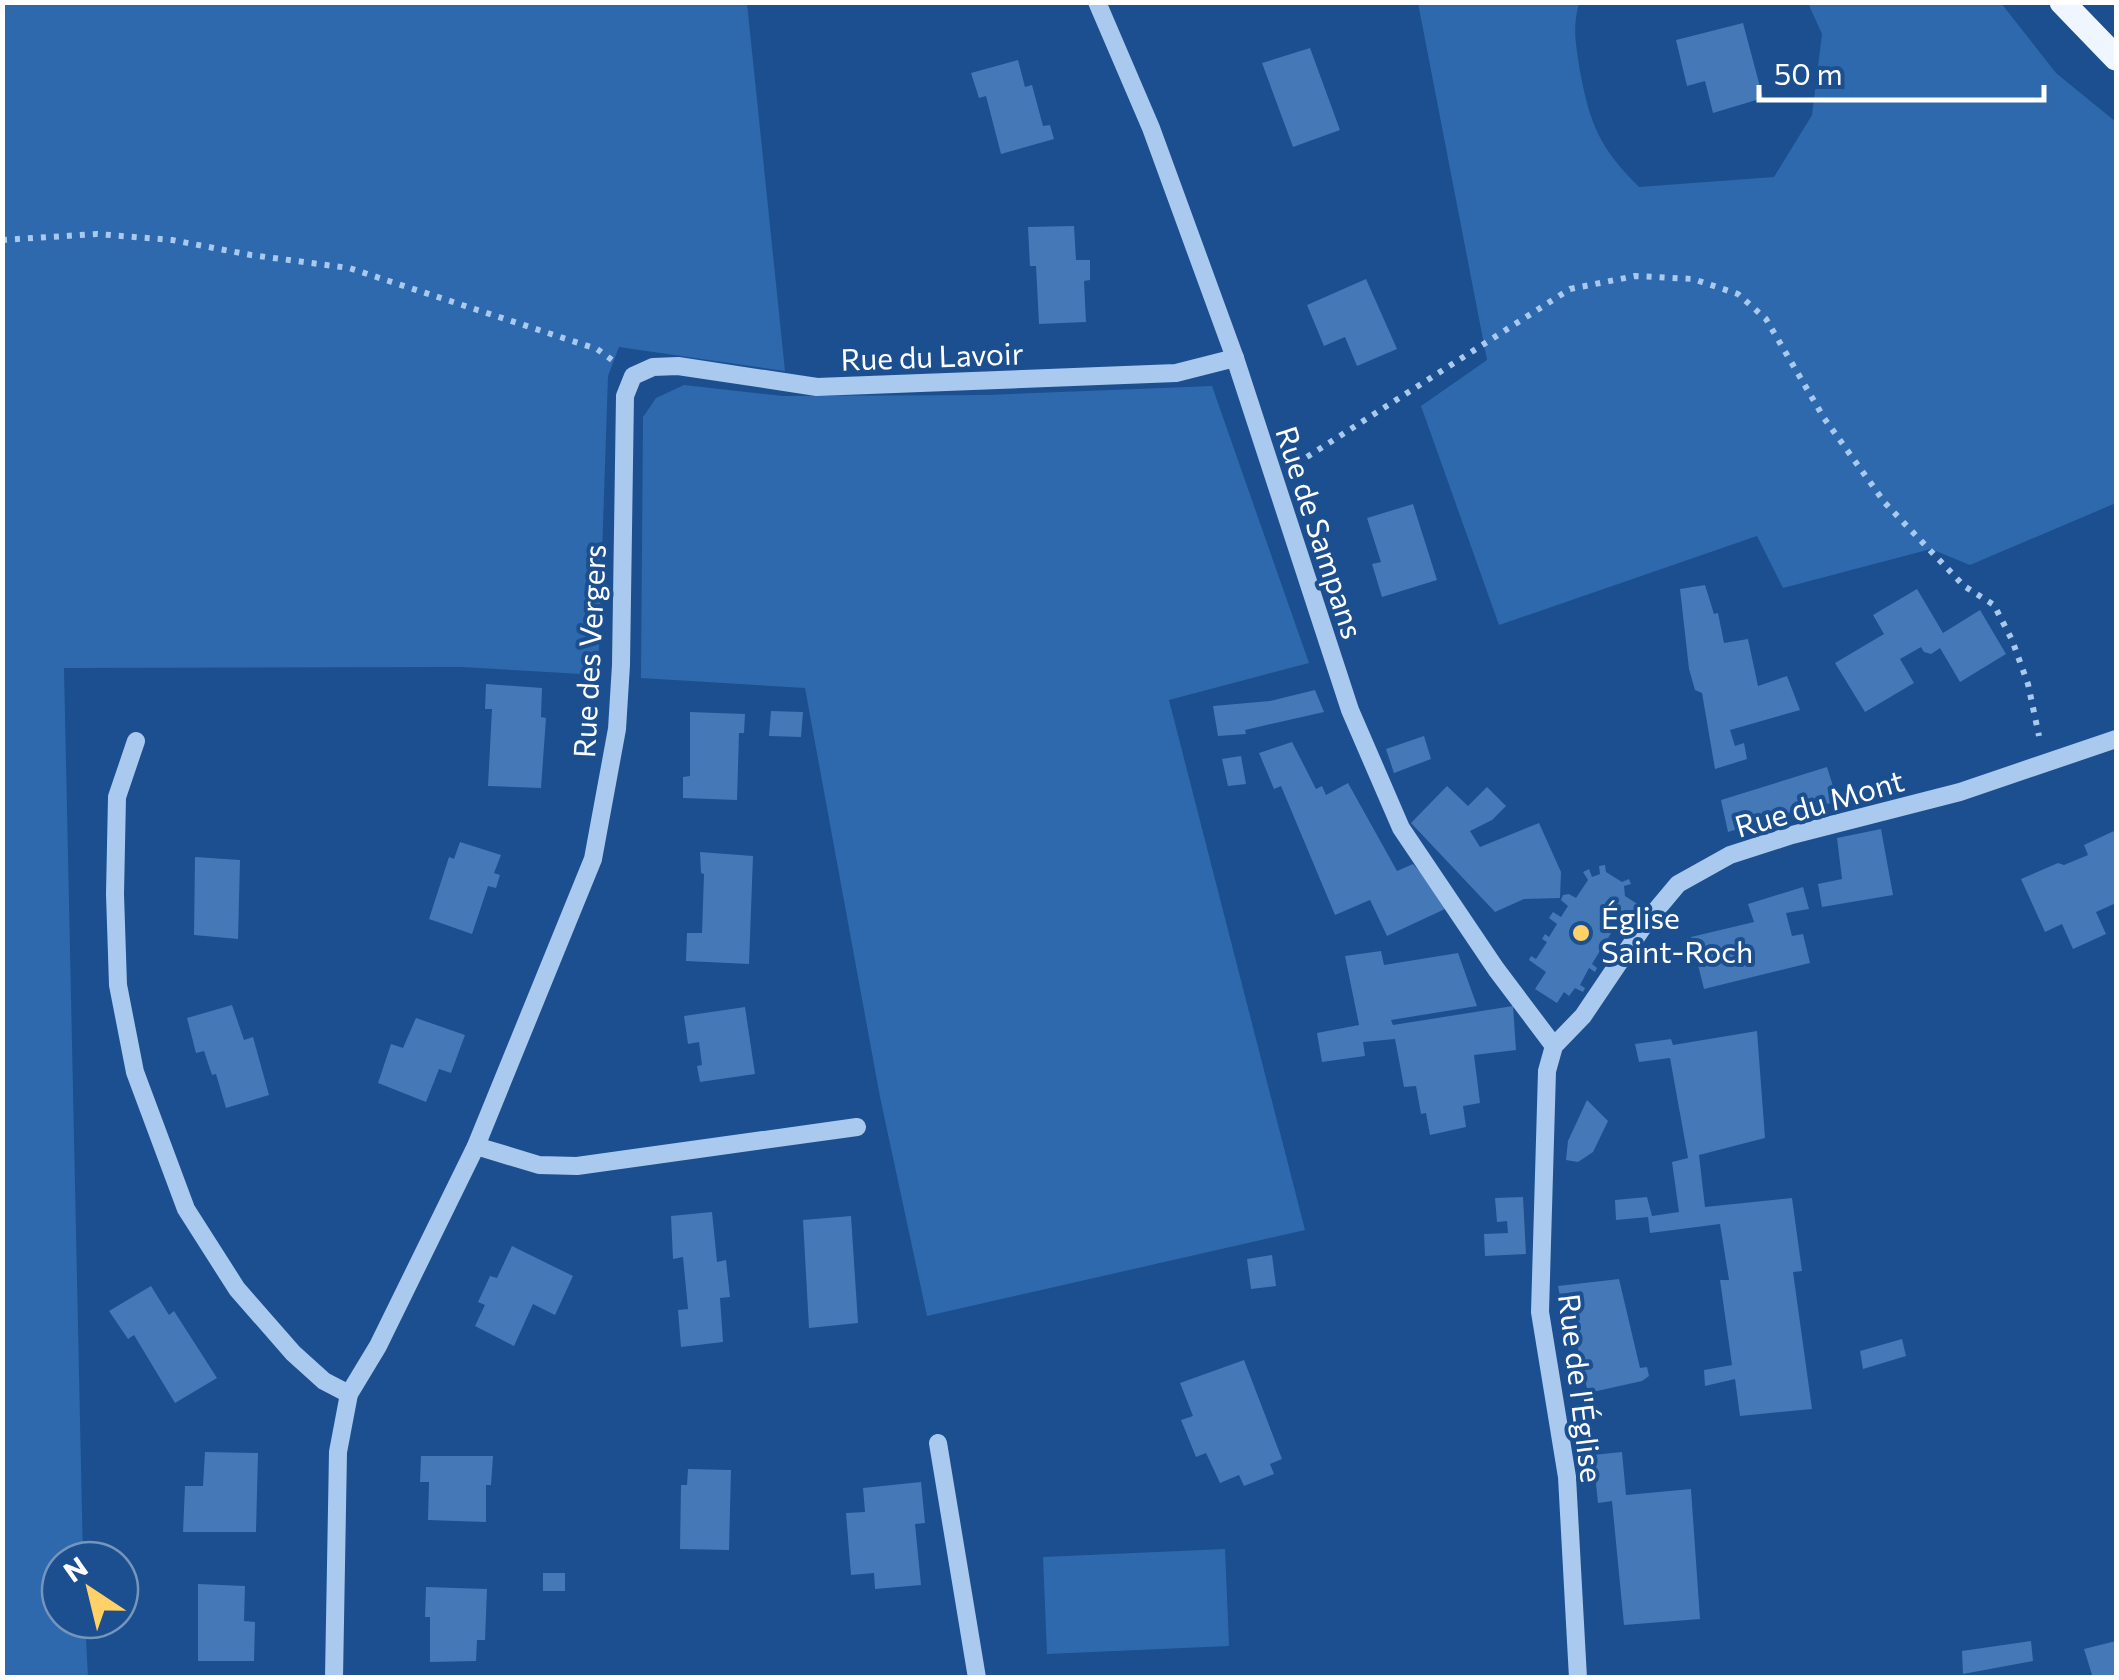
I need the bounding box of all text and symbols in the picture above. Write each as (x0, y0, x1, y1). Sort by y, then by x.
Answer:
scale bar (1759, 40, 2044, 102)
text: 50 m (1774, 54, 1843, 91)
street label: Rue du Lavoir (840, 333, 1024, 377)
street label: Rue de Sampans (1269, 421, 1373, 643)
street label: Rue des Vergers (564, 543, 612, 759)
street label: Rue du Mont (1730, 760, 1908, 844)
place label: Église Saint-Roch (1601, 898, 1753, 969)
marker: Église Saint-Roch (1570, 922, 1592, 944)
street label: Rue de l'Église (1552, 1292, 1612, 1484)
north arrow (40, 1540, 140, 1640)
text: N (57, 1549, 93, 1589)

